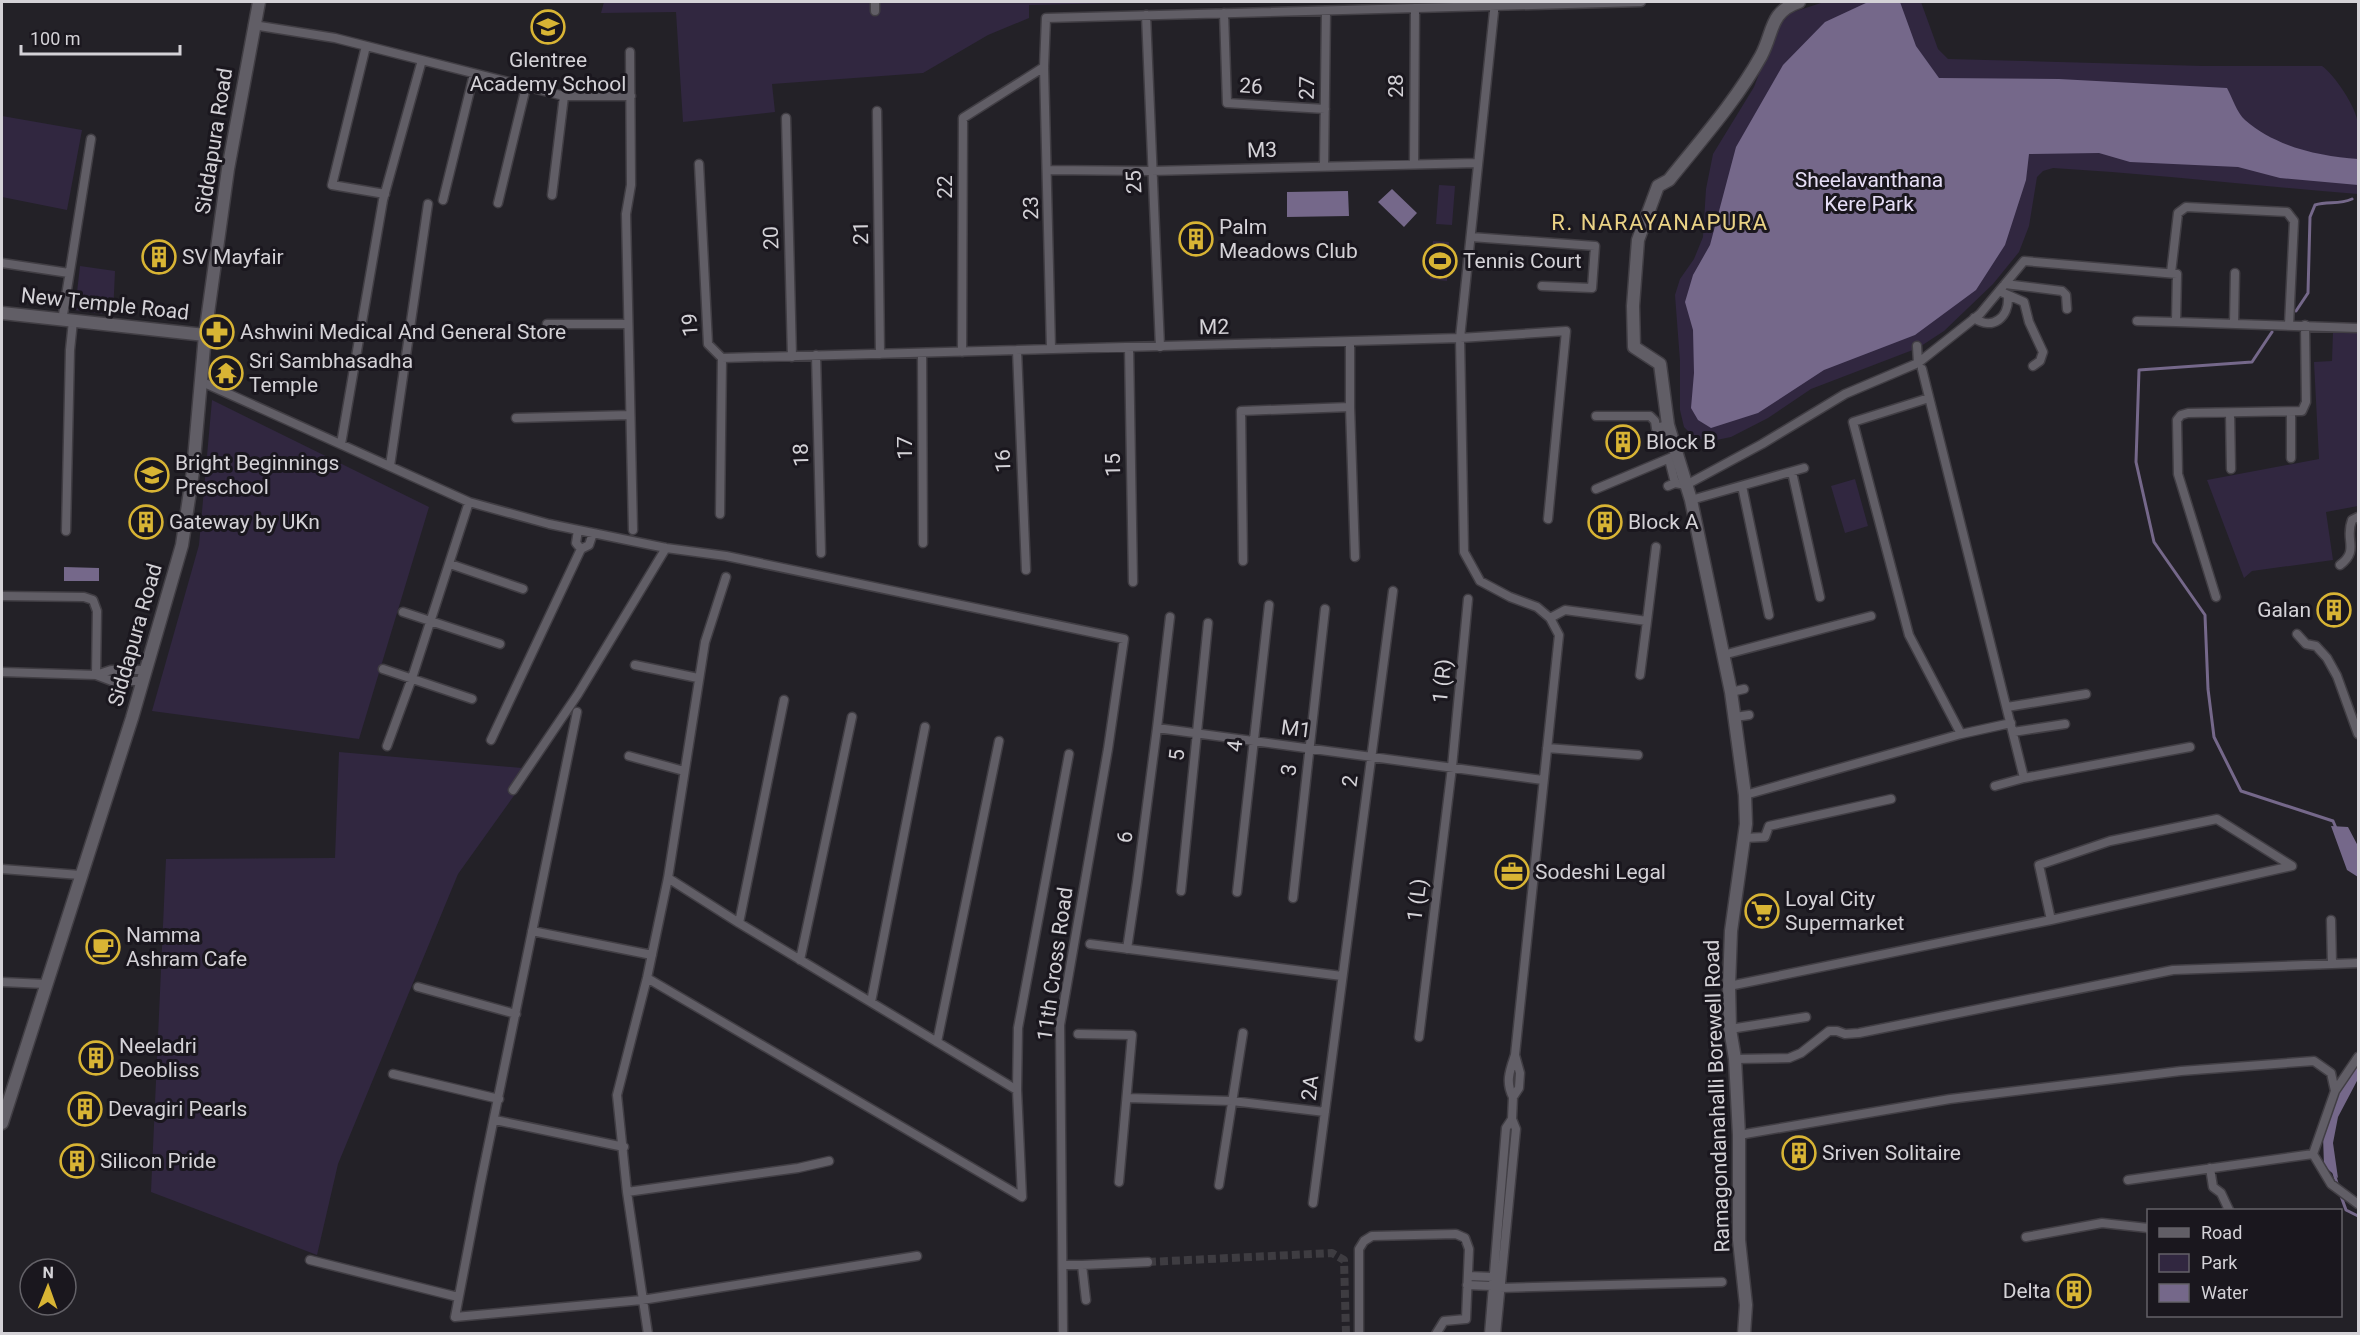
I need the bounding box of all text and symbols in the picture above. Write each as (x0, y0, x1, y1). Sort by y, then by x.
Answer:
school or university icon: Glentree Academy School (530, 9, 566, 45)
scale bar (21, 18, 180, 56)
text: 100 m (30, 28, 81, 49)
place label: Glentree Academy School (470, 48, 626, 96)
street label: Siddapura Road (191, 66, 237, 216)
street label: 26 (1238, 73, 1264, 99)
street label: 28 (1384, 74, 1408, 98)
street label: 27 (1295, 76, 1319, 100)
street label: M3 (1247, 137, 1277, 163)
park label: Sheelavanthana Kere Park (1795, 168, 1943, 216)
street label: 25 (1121, 170, 1147, 194)
street label: 22 (933, 175, 957, 199)
street label: 23 (1019, 196, 1043, 220)
district label: R. NARAYANAPURA (1551, 210, 1769, 235)
place label: Palm Meadows Club (1219, 215, 1358, 263)
street label: 21 (849, 221, 873, 245)
building icon: Palm Meadows Club (1178, 221, 1214, 257)
street label: 20 (759, 226, 783, 250)
building icon: SV Mayfair (141, 239, 177, 275)
sports icon: Tennis Court (1422, 243, 1458, 279)
place label: SV Mayfair (182, 245, 284, 269)
place label: Tennis Court (1463, 249, 1582, 273)
street label: New Temple Road (20, 283, 190, 325)
street label: 19 (677, 312, 703, 338)
pharmacy icon: Ashwini Medical And General Store (199, 314, 235, 350)
street label: M2 (1199, 315, 1229, 339)
place label: Ashwini Medical And General Store (240, 320, 566, 344)
place label: Sri Sambhasadha Temple (249, 349, 413, 397)
temple icon: Sri Sambhasadha Temple (208, 355, 244, 391)
building icon: Block B (1605, 424, 1641, 460)
place label: Block B (1646, 430, 1716, 454)
street label: 17 (893, 436, 917, 460)
street label: 18 (789, 443, 813, 467)
street label: 16 (991, 449, 1015, 473)
place label: Bright Beginnings Preschool (175, 451, 339, 499)
street label: 15 (1101, 453, 1125, 477)
school or university icon: Bright Beginnings Preschool (134, 457, 170, 493)
building icon: Gateway by UKn (128, 504, 164, 540)
building icon: Block A (1587, 504, 1623, 540)
place label: Gateway by UKn (169, 510, 320, 534)
place label: Block A (1628, 510, 1699, 534)
street label: Siddapura Road (103, 561, 167, 709)
building icon: Galan (2316, 592, 2352, 628)
place label: Galan (2257, 598, 2311, 622)
street label: 1 (R) (1428, 658, 1456, 704)
street label: M1 (1280, 715, 1312, 743)
street label: 4 (1222, 739, 1248, 753)
street label: 5 (1164, 748, 1190, 762)
street label: 3 (1276, 763, 1302, 777)
street label: 2 (1337, 773, 1363, 788)
street label: 6 (1112, 830, 1138, 844)
office icon: Sodeshi Legal (1494, 854, 1530, 890)
place label: Sodeshi Legal (1535, 860, 1666, 884)
street label: 1 (L) (1402, 877, 1432, 923)
street label: 11th Cross Road (1032, 886, 1078, 1042)
place label: Loyal City Supermarket (1785, 887, 1905, 935)
supermarket icon: Loyal City Supermarket (1744, 893, 1780, 929)
place label: Namma Ashram Cafe (126, 923, 247, 971)
cafe icon: Namma Ashram Cafe (85, 929, 121, 965)
street label: Ramagondanahalli Borewell Road (1700, 939, 1734, 1253)
place label: Neeladri Deobliss (119, 1034, 200, 1082)
building icon: Neeladri Deobliss (78, 1040, 114, 1076)
street label: 2A (1297, 1074, 1324, 1102)
building icon: Devagiri Pearls (67, 1091, 103, 1127)
place label: Devagiri Pearls (108, 1097, 247, 1121)
building icon: Sriven Solitaire (1781, 1135, 1817, 1171)
place label: Sriven Solitaire (1822, 1141, 1961, 1165)
building icon: Silicon Pride (59, 1143, 95, 1179)
place label: Silicon Pride (100, 1149, 216, 1173)
legend (2147, 1209, 2342, 1317)
text: Road (2201, 1222, 2242, 1243)
text: Park (2201, 1252, 2238, 1273)
north arrow (18, 1257, 78, 1317)
text: N (42, 1263, 54, 1282)
building icon: Delta (2056, 1273, 2092, 1309)
place label: Delta (2003, 1279, 2051, 1303)
text: Water (2201, 1282, 2248, 1303)

